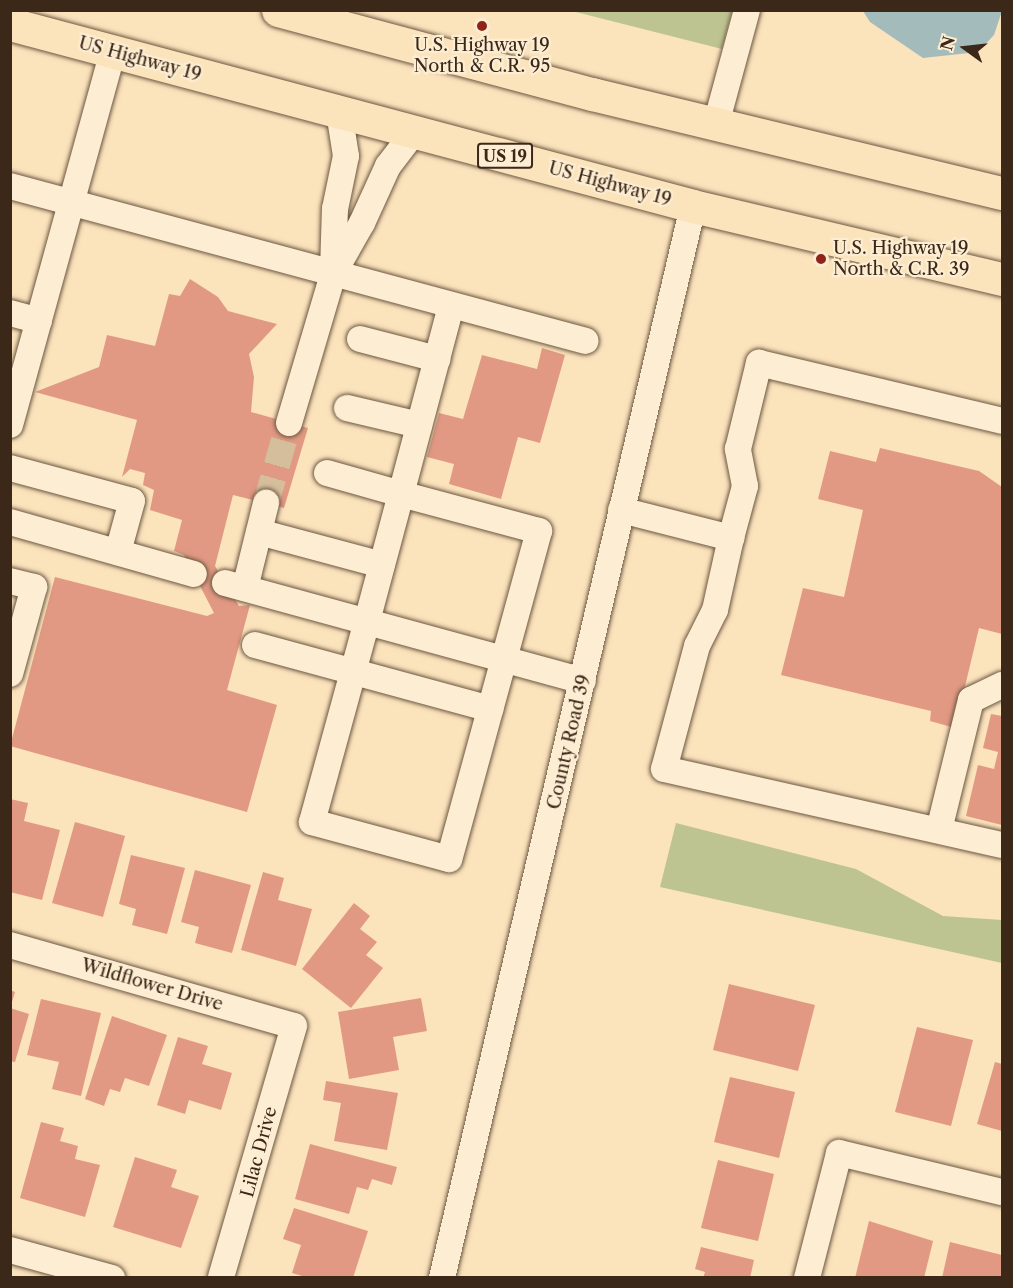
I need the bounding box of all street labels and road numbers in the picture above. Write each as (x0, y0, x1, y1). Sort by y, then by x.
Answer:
street label: US Highway 19 (76, 32, 204, 86)
road number: US 19 (476, 143, 534, 169)
street label: US Highway 19 (546, 157, 674, 211)
street label: County Road 39 (543, 672, 595, 812)
street label: Wildflower Drive (78, 954, 226, 1016)
street label: Lilac Drive (237, 1104, 281, 1200)

